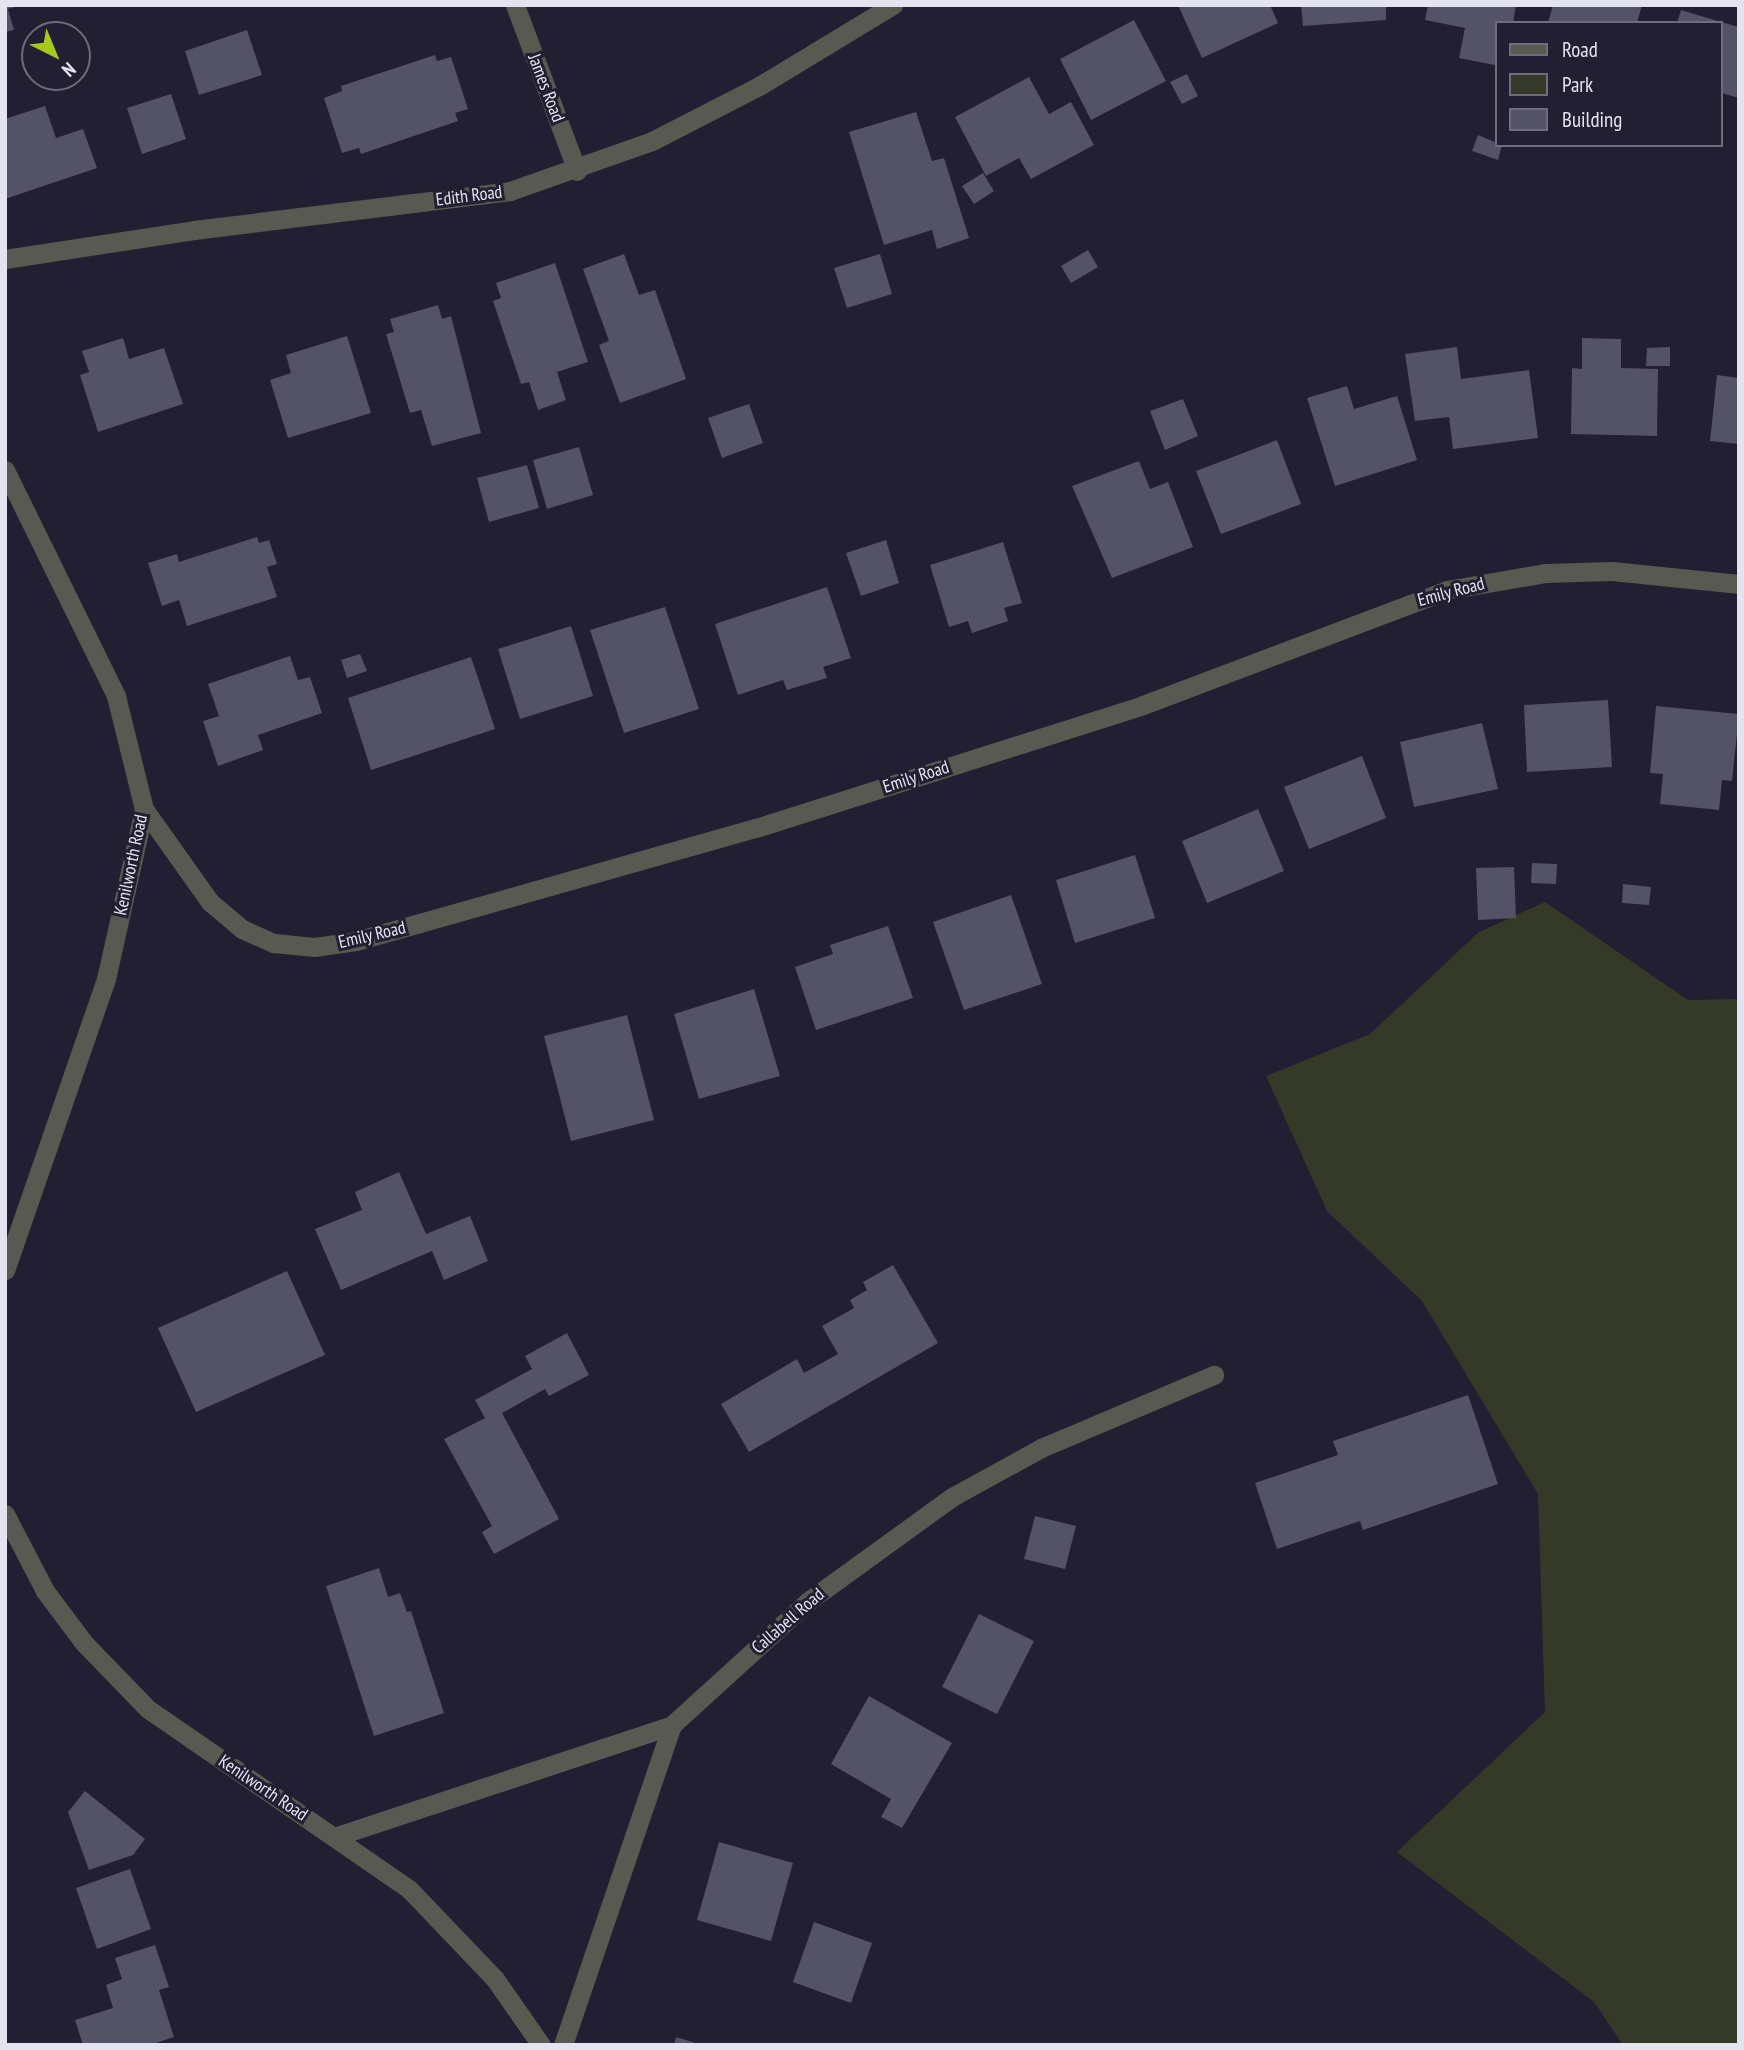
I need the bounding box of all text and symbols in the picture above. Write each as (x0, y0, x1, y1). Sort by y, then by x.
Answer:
north arrow (21, 21, 91, 91)
legend (1496, 21, 1723, 147)
text: Road (1562, 36, 1598, 63)
street label: James Road (523, 51, 569, 125)
text: N (57, 58, 81, 82)
text: Park (1562, 71, 1593, 98)
text: Building (1562, 106, 1622, 133)
street label: Edith Road (435, 181, 503, 211)
street label: Emily Road (1415, 573, 1487, 611)
street label: Emily Road (880, 756, 952, 798)
street label: Kenilworth Road (110, 813, 152, 917)
street label: Emily Road (336, 917, 408, 953)
street label: Callabell Road (747, 1584, 829, 1658)
street label: Kenilworth Road (214, 1750, 312, 1826)

